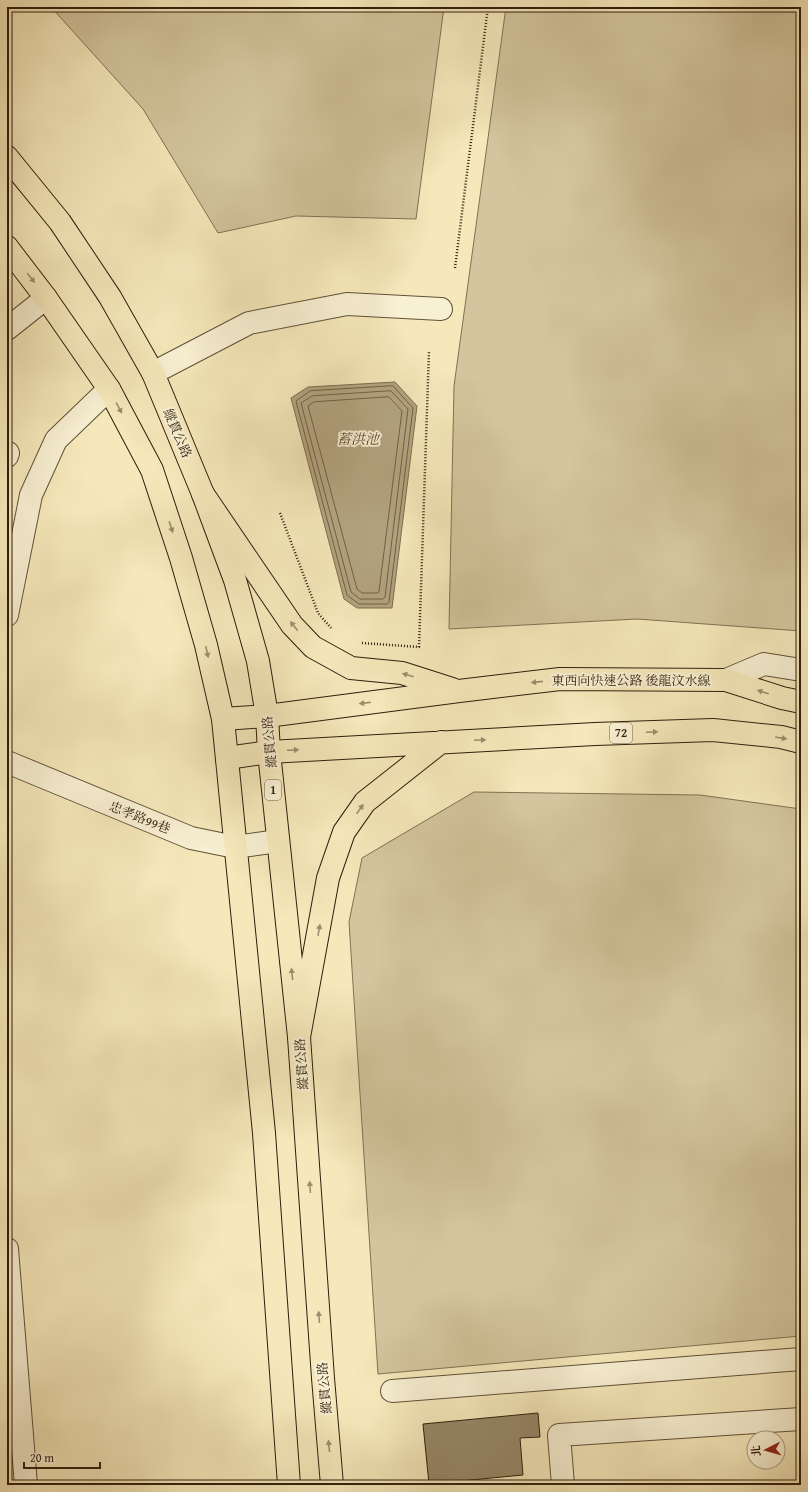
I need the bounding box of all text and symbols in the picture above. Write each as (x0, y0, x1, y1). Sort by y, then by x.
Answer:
one-way arrow (27, 272, 35, 283)
one-way arrow (116, 402, 123, 414)
street label: 縱貫公路 (159, 406, 196, 461)
water label: 蓄洪池 (337, 429, 381, 449)
one-way arrow (168, 521, 174, 533)
one-way arrow (289, 620, 298, 631)
one-way arrow (205, 646, 211, 658)
street label: 東西向快速公路 後龍汶水線 (552, 671, 710, 690)
one-way arrow (402, 672, 414, 678)
one-way arrow (531, 679, 543, 685)
one-way arrow (757, 689, 769, 695)
one-way arrow (359, 700, 371, 706)
street label: 縱貫公路 (258, 715, 281, 769)
road number: 72 (610, 723, 632, 743)
one-way arrow (646, 729, 659, 735)
one-way arrow (775, 735, 787, 741)
one-way arrow (474, 736, 486, 743)
one-way arrow (287, 747, 299, 754)
road number: 1 (265, 780, 281, 800)
street label: 忠孝路99巷 (106, 797, 173, 838)
one-way arrow (356, 803, 364, 814)
one-way arrow (316, 924, 322, 936)
one-way arrow (289, 968, 296, 980)
street label: 縱貫公路 (290, 1037, 313, 1091)
one-way arrow (307, 1181, 314, 1193)
one-way arrow (315, 1311, 322, 1323)
street label: 縱貫公路 (313, 1361, 336, 1415)
north arrow (746, 1430, 786, 1470)
one-way arrow (325, 1440, 332, 1452)
scale bar (24, 1444, 100, 1470)
text: 北 (748, 1445, 765, 1457)
text: 20 m (30, 1449, 54, 1466)

